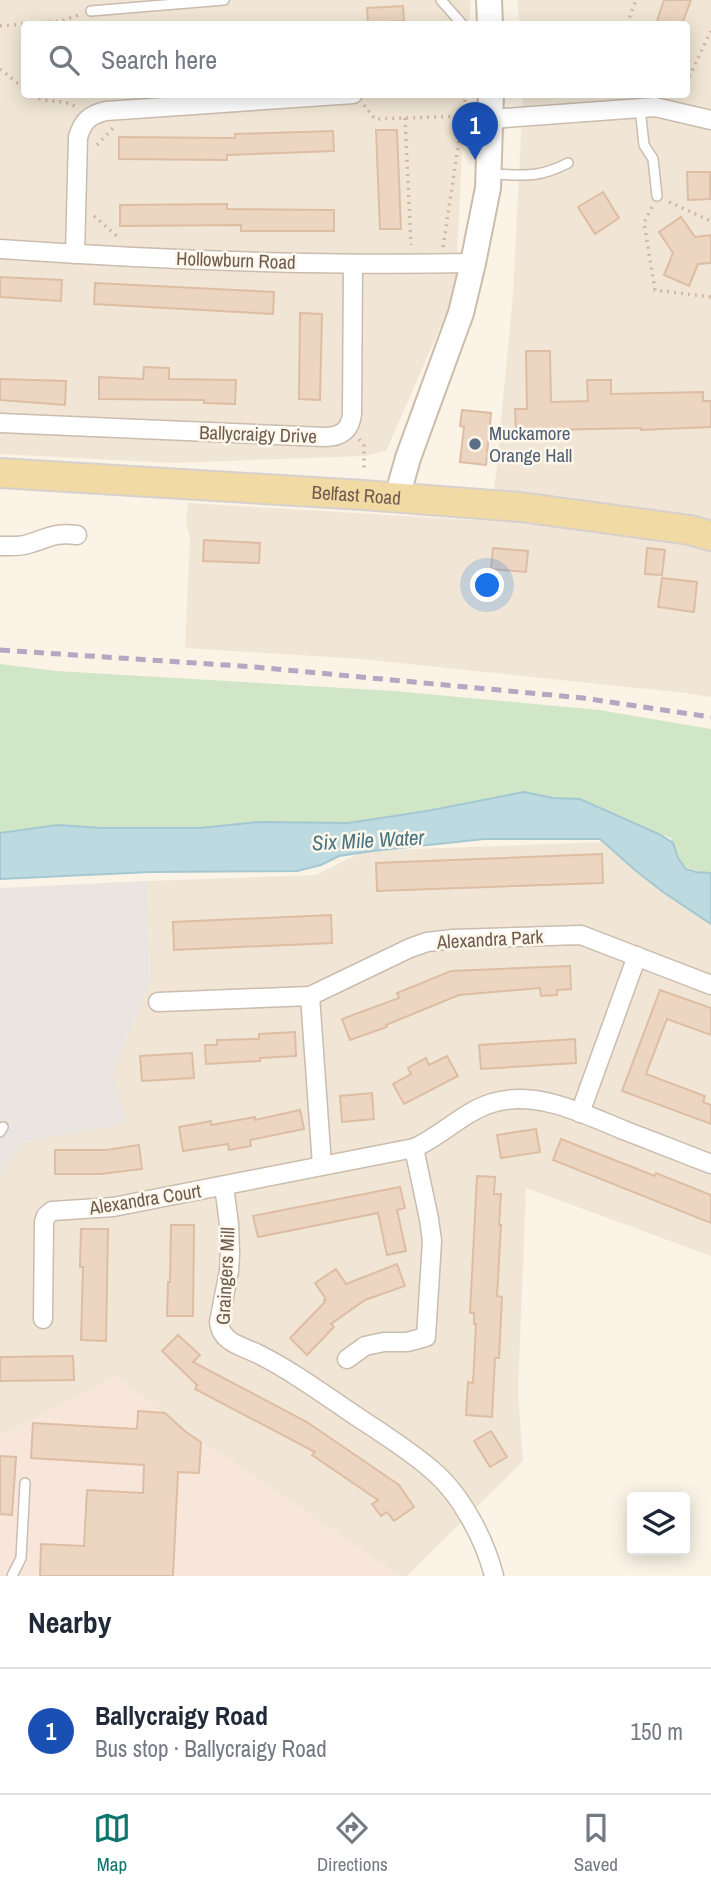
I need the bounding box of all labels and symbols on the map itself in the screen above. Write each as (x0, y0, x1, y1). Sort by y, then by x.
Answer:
pin: 1 (452, 102, 498, 160)
street label: Hollowburn Road (176, 245, 296, 275)
street label: Ballycraigy Drive (199, 419, 317, 449)
place label: Muckamore Orange Hall (489, 420, 572, 468)
marker: Muckamore Orange Hall (467, 436, 483, 452)
street label: Belfast Road (311, 479, 402, 511)
your location (470, 568, 504, 602)
water label: Six Mile Water (311, 823, 426, 857)
street label: Alexandra Park (435, 923, 544, 955)
street label: Alexandra Court (86, 1177, 203, 1221)
street label: Graingers Mill (209, 1226, 241, 1326)

